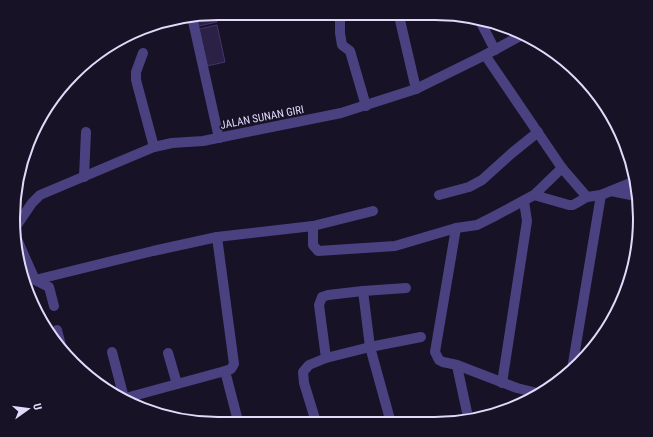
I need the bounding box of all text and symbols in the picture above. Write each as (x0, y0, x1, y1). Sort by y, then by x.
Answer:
street label: JALAN SUNAN GIRI (219, 103, 305, 132)
north arrow (8, 389, 48, 429)
text: U (30, 402, 44, 411)

